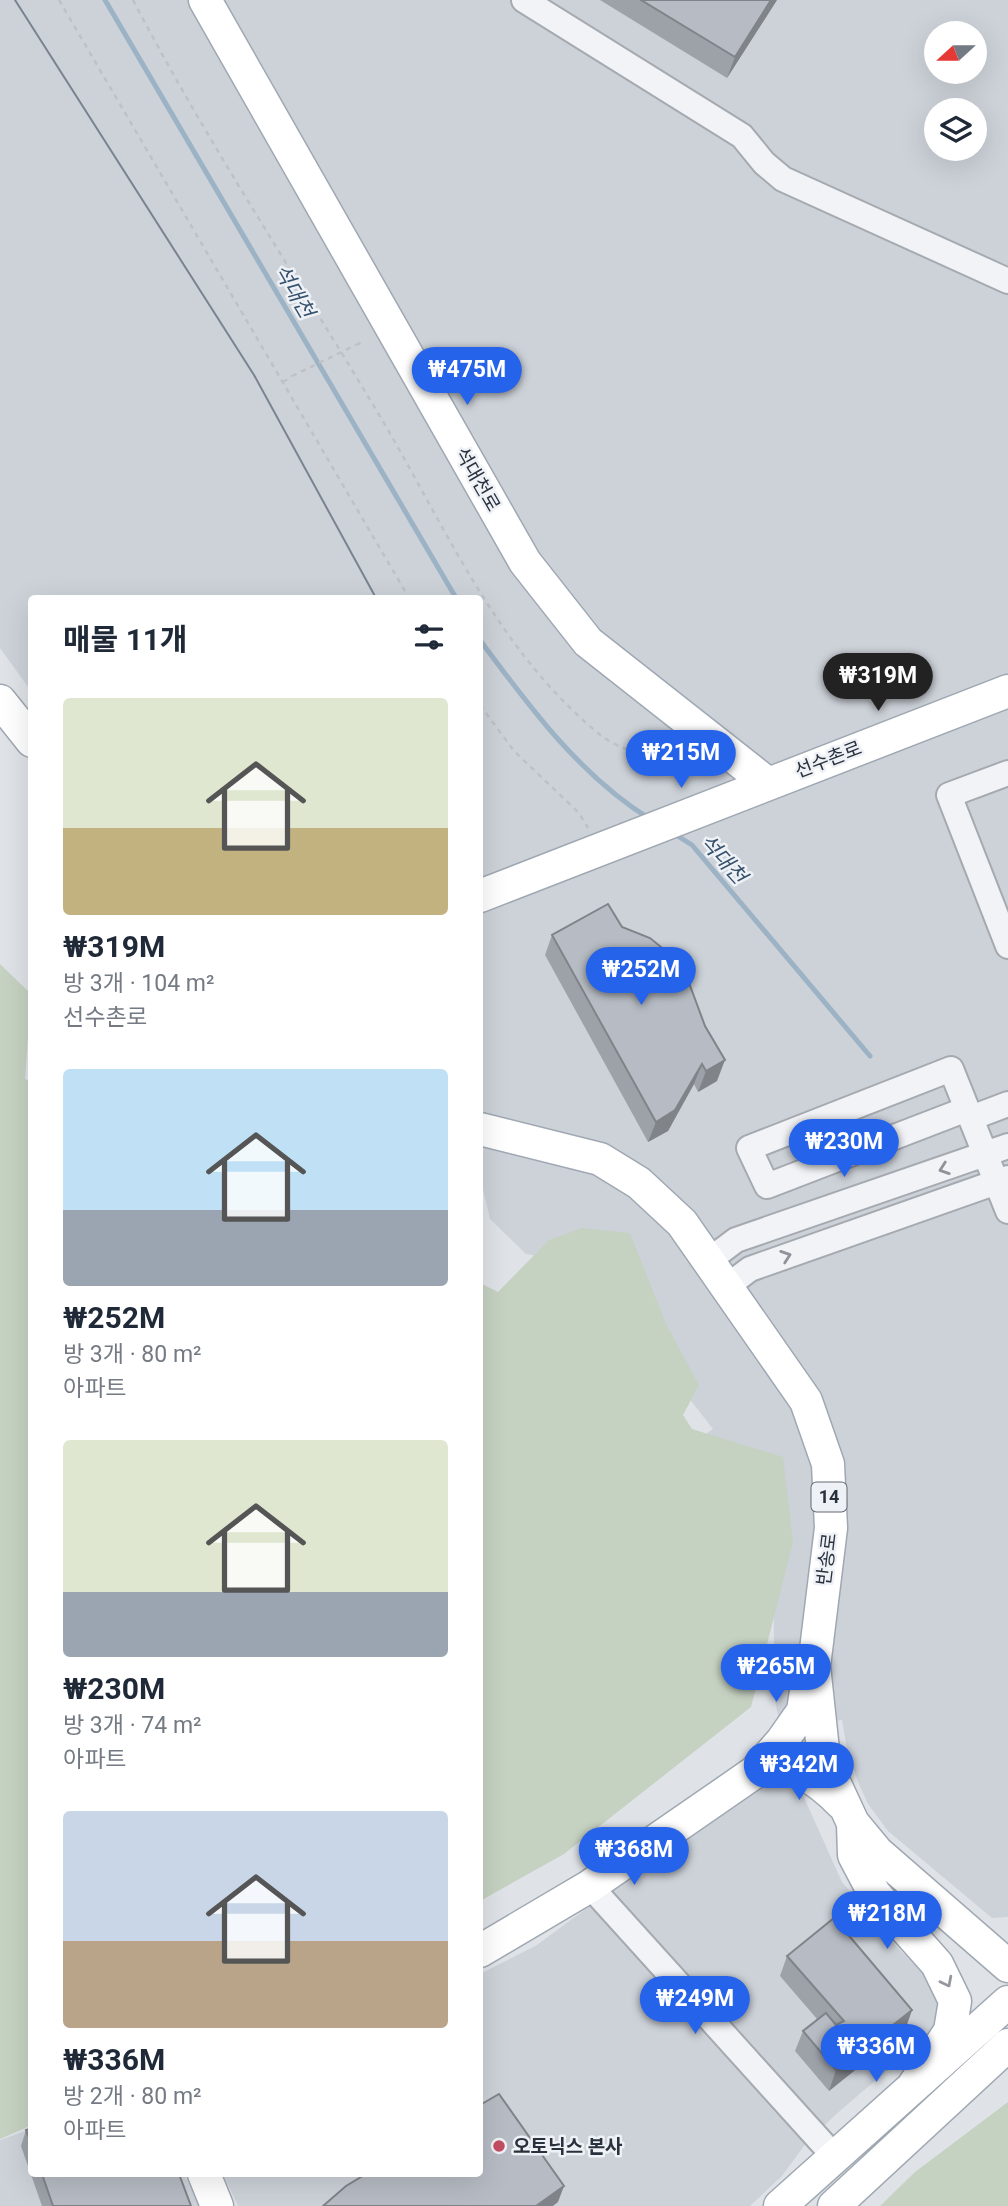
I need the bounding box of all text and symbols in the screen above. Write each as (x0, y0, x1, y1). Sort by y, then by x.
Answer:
north arrow (924, 21, 987, 84)
map controls (924, 21, 987, 161)
button: layers (924, 98, 987, 161)
water label: 석대천 (269, 260, 320, 324)
pin: ₩475M (418, 348, 516, 407)
text: ₩475M (428, 356, 506, 383)
street label: 석대천로 (450, 443, 505, 515)
icon: filters (410, 618, 448, 656)
text: 매물 11개 (63, 622, 188, 657)
pin: ₩319M (829, 654, 927, 713)
text: ₩319M (839, 662, 917, 689)
pin: ₩215M (632, 730, 730, 790)
street label: 선수촌로 (791, 736, 865, 783)
text: ₩215M (642, 739, 720, 766)
icon: home (193, 743, 319, 869)
water label: 석대천 (695, 829, 753, 891)
text: ₩319M (63, 929, 165, 964)
pin: ₩252M (592, 948, 690, 1007)
text: ₩252M (602, 956, 680, 983)
text: 방 3개 · 104 m² (63, 970, 214, 997)
text: 선수촌로 (63, 1004, 148, 1031)
icon: home (193, 1114, 319, 1240)
pin: ₩230M (795, 1120, 893, 1179)
text: ₩230M (805, 1128, 883, 1155)
one-way arrow (938, 1161, 950, 1175)
one-way arrow (780, 1250, 792, 1264)
text: ₩252M (63, 1300, 165, 1335)
text: 방 3개 · 80 m² (63, 1341, 202, 1368)
text: 아파트 (63, 1375, 126, 1402)
road number: 14 (812, 1482, 846, 1512)
icon: home (193, 1485, 319, 1611)
street label: 반송로 (812, 1532, 841, 1586)
pin: ₩265M (727, 1644, 825, 1704)
text: ₩265M (737, 1653, 815, 1680)
text: ₩230M (63, 1671, 165, 1706)
text: 방 3개 · 74 m² (63, 1712, 202, 1739)
pin: ₩342M (750, 1742, 848, 1802)
text: 아파트 (63, 1746, 126, 1773)
text: ₩342M (760, 1751, 838, 1778)
pin: ₩368M (585, 1828, 683, 1887)
text: ₩368M (595, 1836, 673, 1863)
icon: home (193, 1856, 319, 1982)
pin: ₩218M (838, 1892, 936, 1951)
text: ₩218M (848, 1900, 926, 1927)
one-way arrow (938, 1975, 952, 1987)
pin: ₩249M (646, 1976, 744, 2036)
text: ₩249M (656, 1985, 734, 2012)
pin: ₩336M (827, 2024, 925, 2084)
text: ₩336M (837, 2033, 915, 2060)
text: ₩336M (63, 2042, 165, 2077)
text: 방 2개 · 80 m² (63, 2083, 202, 2110)
text: 아파트 (63, 2117, 126, 2144)
place label: 오토닉스 본사 (513, 2135, 623, 2158)
marker: 오토닉스 본사 (491, 2138, 507, 2154)

